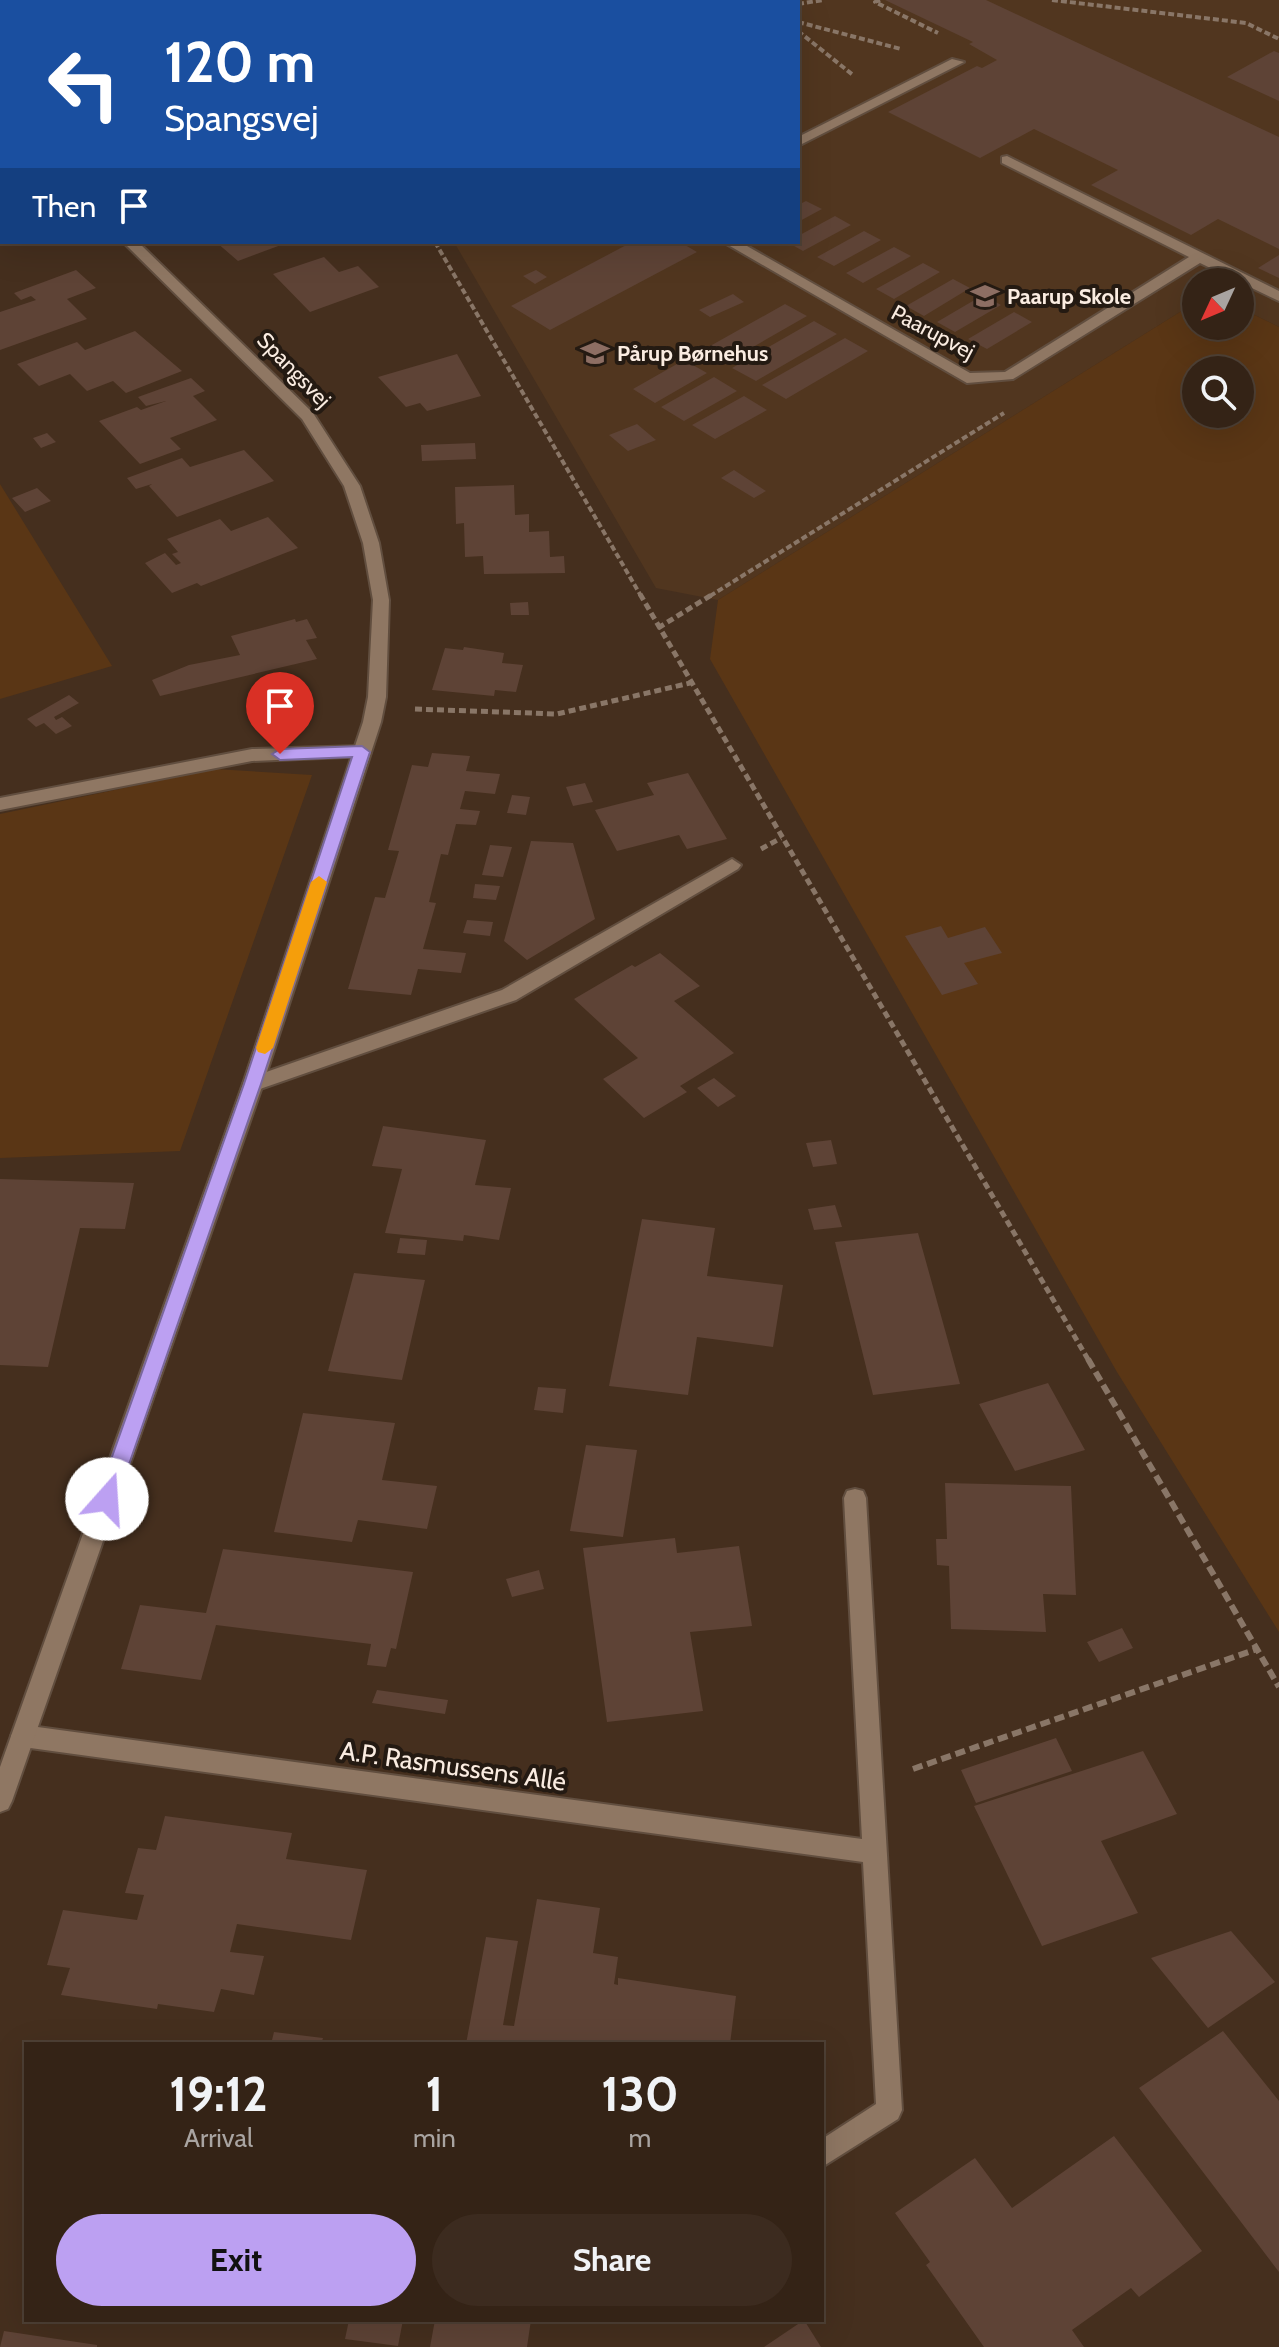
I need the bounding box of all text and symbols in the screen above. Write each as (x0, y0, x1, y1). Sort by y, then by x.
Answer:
text: 120 m (164, 28, 315, 96)
icon: left (32, 32, 136, 136)
text: Spangsvej (164, 96, 319, 140)
icon: arrive (112, 184, 156, 228)
text: Then (32, 188, 96, 225)
north arrow (1182, 268, 1254, 340)
map controls (1182, 268, 1254, 428)
school or university icon: Paarup Skole (970, 281, 1000, 311)
place label: Paarup Skole (1007, 283, 1131, 310)
street label: Paarupvej (887, 299, 979, 365)
street label: Spangsvej (251, 327, 337, 413)
school or university icon: Pårup Børnehus (580, 338, 610, 368)
place label: Pårup Børnehus (617, 340, 768, 367)
button: search (1182, 356, 1254, 428)
pin (246, 672, 314, 754)
icon: arrive (258, 684, 302, 728)
position arrow (65, 1457, 149, 1541)
street label: A.P. Rasmussens Allé (338, 1734, 568, 1798)
text: 19:12 (169, 2065, 268, 2123)
text: 1 (426, 2065, 443, 2123)
text: 130 (601, 2065, 679, 2123)
text: Arrival (184, 2122, 253, 2154)
text: min (413, 2122, 456, 2154)
text: m (629, 2122, 651, 2154)
button: Exit (56, 2214, 416, 2306)
button: Share (432, 2214, 792, 2306)

